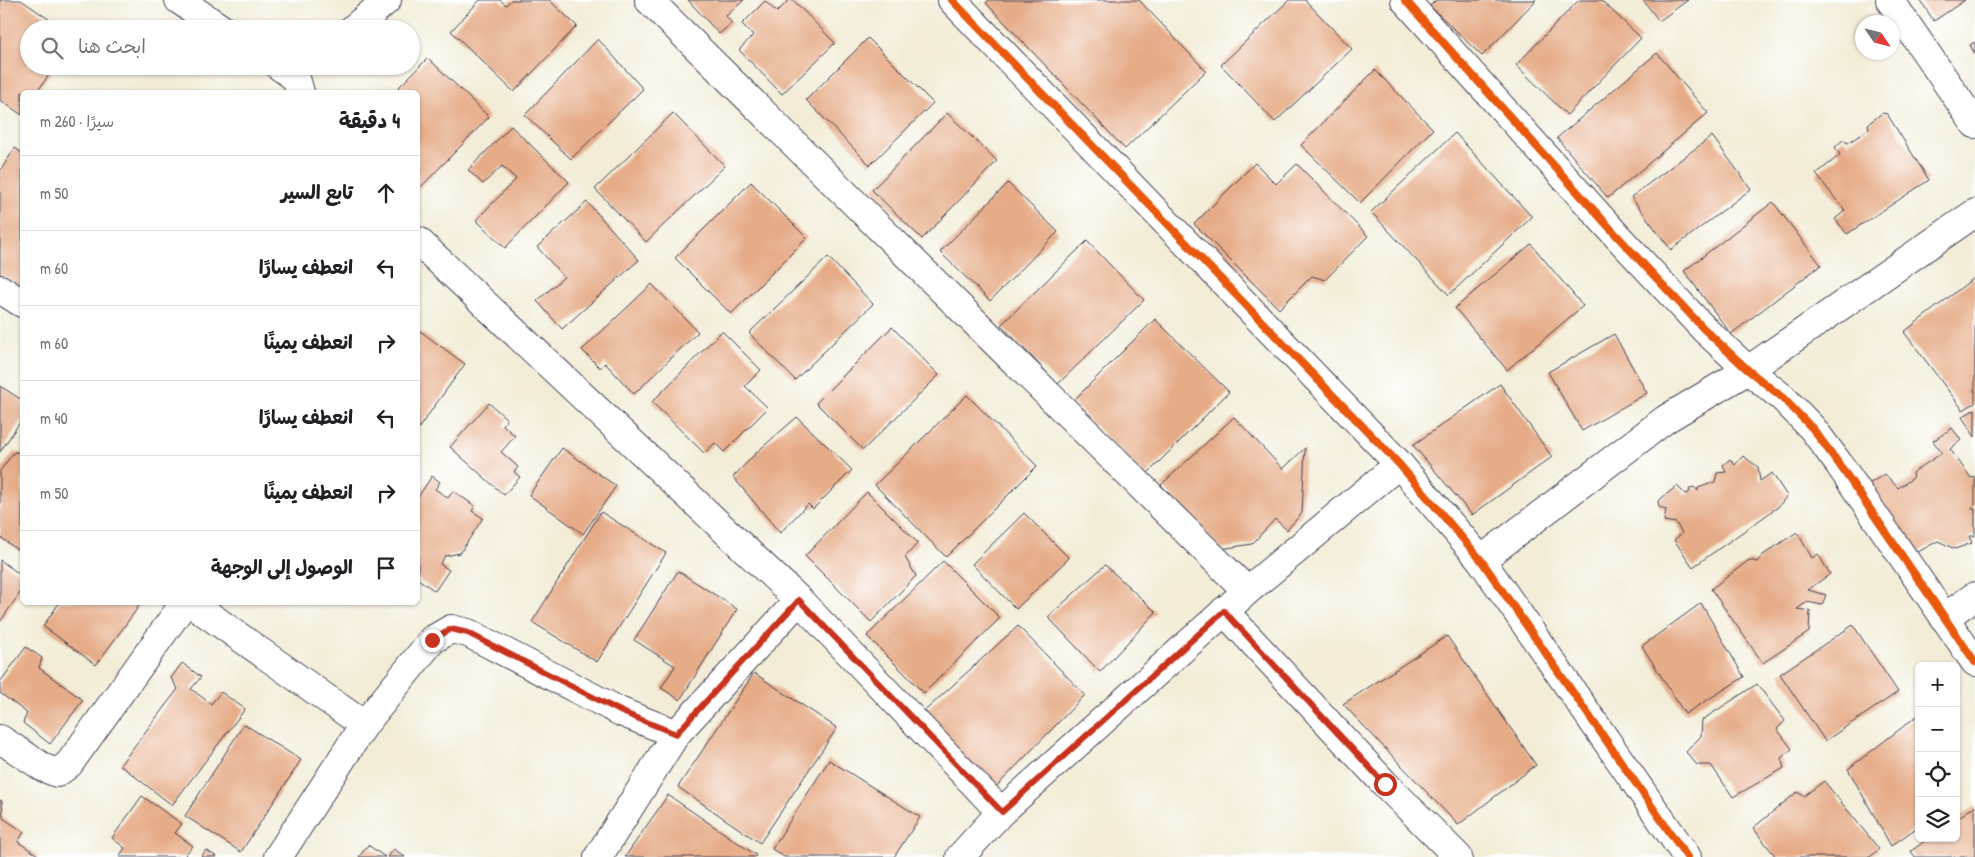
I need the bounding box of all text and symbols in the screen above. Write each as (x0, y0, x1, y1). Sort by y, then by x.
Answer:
north arrow (1855, 15, 1900, 60)
search box (20, 20, 420, 75)
text: ابحث هنا (78, 33, 146, 59)
icon: search (38, 34, 66, 62)
text: 4 دقيقة (339, 106, 400, 135)
text: سيرًا · 260 m (40, 110, 114, 132)
text: تابع السير (281, 179, 353, 205)
icon: ahead (372, 179, 400, 207)
text: 50 m (40, 182, 69, 204)
text: انعطف يسارًا (259, 254, 353, 280)
icon: left (372, 254, 400, 282)
text: 60 m (40, 257, 68, 279)
text: انعطف يمينًا (264, 329, 353, 355)
icon: right (372, 329, 400, 357)
text: 60 m (40, 332, 68, 354)
text: انعطف يسارًا (259, 404, 353, 430)
icon: left (372, 404, 400, 432)
text: 40 m (40, 407, 68, 429)
text: انعطف يمينًا (264, 479, 353, 505)
icon: right (372, 479, 400, 507)
text: 50 m (40, 482, 69, 504)
text: الوصول إلى الوجهة (211, 554, 353, 580)
icon: arrive (372, 554, 400, 582)
route end (421, 629, 444, 652)
map controls (1915, 662, 1960, 842)
button: + (1915, 662, 1960, 707)
button: − (1915, 707, 1960, 752)
button: locate (1915, 752, 1960, 797)
route start (1374, 773, 1397, 796)
button: layers (1915, 797, 1960, 842)

